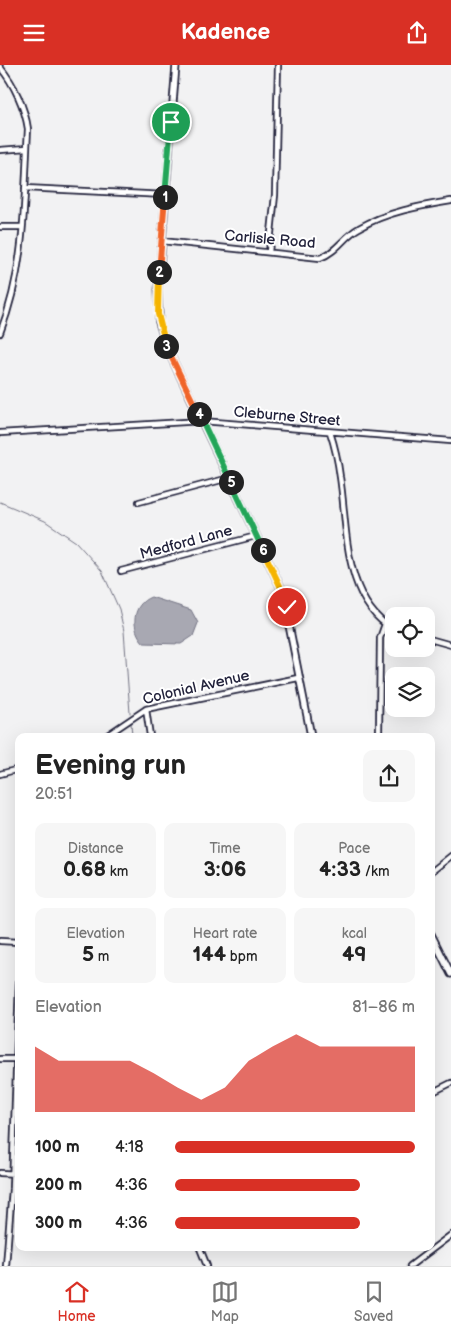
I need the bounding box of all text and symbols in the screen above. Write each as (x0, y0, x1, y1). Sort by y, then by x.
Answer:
icon: menu (20, 19, 48, 47)
text: Kadence (181, 19, 270, 46)
icon: share (403, 19, 431, 47)
pin (150, 101, 192, 143)
icon: arrive (157, 108, 185, 136)
pin: 1 (152, 185, 178, 209)
text: 1 (163, 189, 168, 206)
street label: Carlisle Road (224, 226, 316, 253)
pin: 2 (146, 259, 172, 285)
text: 2 (155, 264, 164, 281)
pin: 3 (154, 333, 178, 359)
text: 3 (162, 338, 171, 355)
pin: 4 (186, 401, 212, 427)
street label: Cleburne Street (233, 402, 342, 431)
text: 4 (195, 406, 204, 423)
pin: 5 (218, 469, 244, 495)
text: 5 (227, 474, 236, 491)
street label: Medford Lane (138, 521, 234, 564)
pin: 6 (250, 537, 276, 563)
text: 6 (259, 542, 268, 559)
pin (266, 586, 308, 628)
icon: check (273, 593, 301, 621)
map controls (385, 607, 435, 717)
button: locate (385, 607, 435, 657)
street label: Colonial Avenue (141, 666, 252, 709)
button: layers (385, 667, 435, 717)
text: Evening run (35, 749, 186, 782)
button: share (363, 750, 415, 802)
text: 20:51 (35, 785, 72, 804)
text: Distance (68, 840, 124, 857)
text: Time (209, 840, 241, 857)
text: Pace (338, 840, 370, 857)
text: 0.68 (63, 857, 106, 882)
text: 3:06 (203, 857, 247, 882)
text: 4:33 (319, 857, 361, 882)
text: km (106, 863, 128, 880)
text: /km (361, 863, 390, 880)
text: Elevation (66, 925, 125, 942)
text: Heart rate (193, 925, 257, 942)
text: kcal (342, 925, 367, 942)
text: 5 (82, 942, 94, 967)
text: 144 (193, 942, 226, 967)
text: 49 (342, 942, 367, 967)
text: m (94, 948, 109, 965)
text: bpm (226, 948, 257, 965)
text: Elevation (35, 998, 102, 1017)
text: 81–86 m (352, 998, 415, 1017)
text: 100 m (35, 1138, 80, 1157)
text: 4:18 (115, 1138, 144, 1157)
text: 200 m (35, 1176, 82, 1195)
text: 4:36 (115, 1176, 148, 1195)
text: 300 m (35, 1214, 82, 1233)
text: 4:36 (115, 1214, 148, 1233)
tab: Home (58, 1278, 96, 1325)
tab: Map (211, 1278, 239, 1325)
tab: Saved (354, 1278, 393, 1325)

